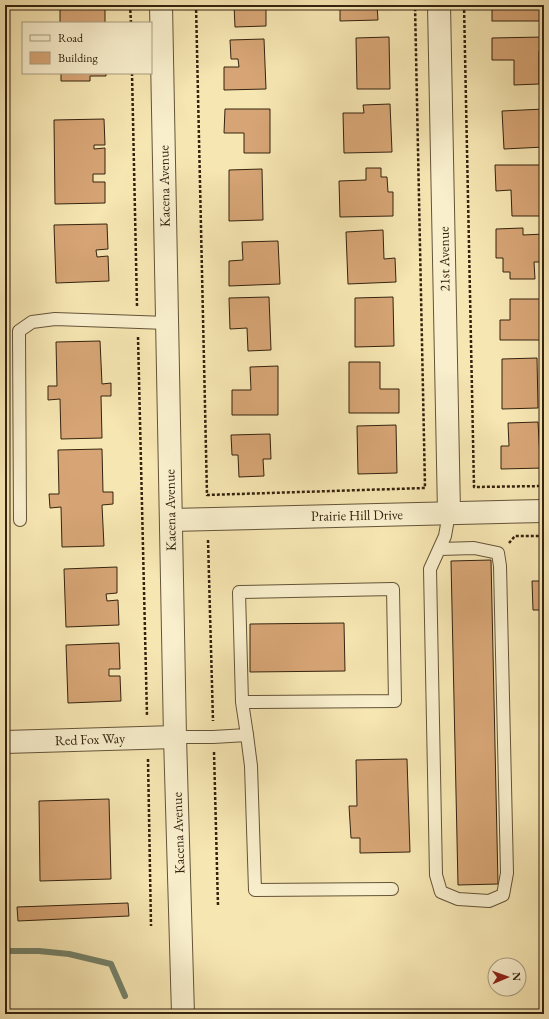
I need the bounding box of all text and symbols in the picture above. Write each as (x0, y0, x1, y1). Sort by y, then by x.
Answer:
legend (22, 22, 152, 74)
text: Road (58, 30, 84, 46)
text: Building (58, 50, 99, 66)
street label: Kacena Avenue (154, 144, 174, 227)
street label: 21st Avenue (434, 226, 454, 292)
street label: Kacena Avenue (160, 468, 180, 551)
street label: Prairie Hill Drive (311, 505, 404, 525)
street label: Red Fox Way (55, 729, 126, 749)
street label: Kacena Avenue (168, 791, 188, 874)
north arrow (487, 957, 527, 997)
text: N (510, 972, 524, 981)

